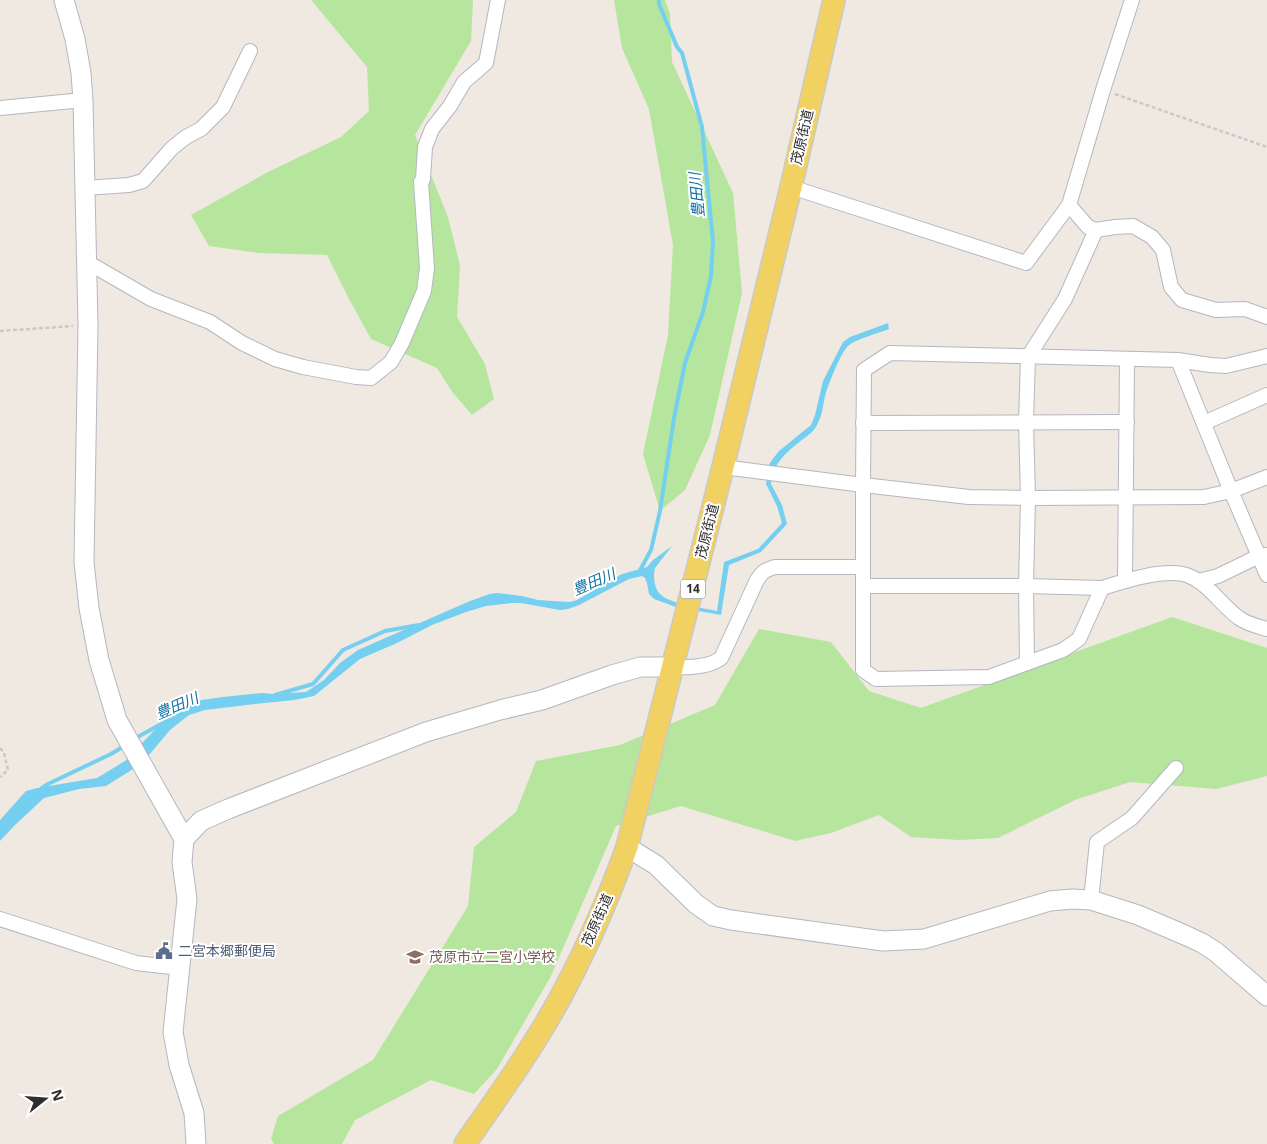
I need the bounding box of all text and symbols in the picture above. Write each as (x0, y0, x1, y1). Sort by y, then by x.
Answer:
street label: 茂原街道 (786, 107, 817, 166)
water label: 豊田川 (684, 170, 708, 218)
street label: 茂原街道 (691, 501, 723, 560)
water label: 豊田川 (569, 562, 620, 599)
road number: 14 (680, 580, 706, 598)
water label: 豊田川 (152, 686, 203, 723)
street label: 茂原街道 (576, 890, 617, 949)
public building icon: 二宮本郷郵便局 (154, 941, 174, 961)
place label: 二宮本郷郵便局 (178, 941, 276, 960)
school or university icon: 茂原市立二宮小学校 (405, 947, 425, 967)
place label: 茂原市立二宮小学校 (429, 947, 555, 966)
north arrow (20, 1074, 70, 1124)
text: N (47, 1087, 69, 1103)

